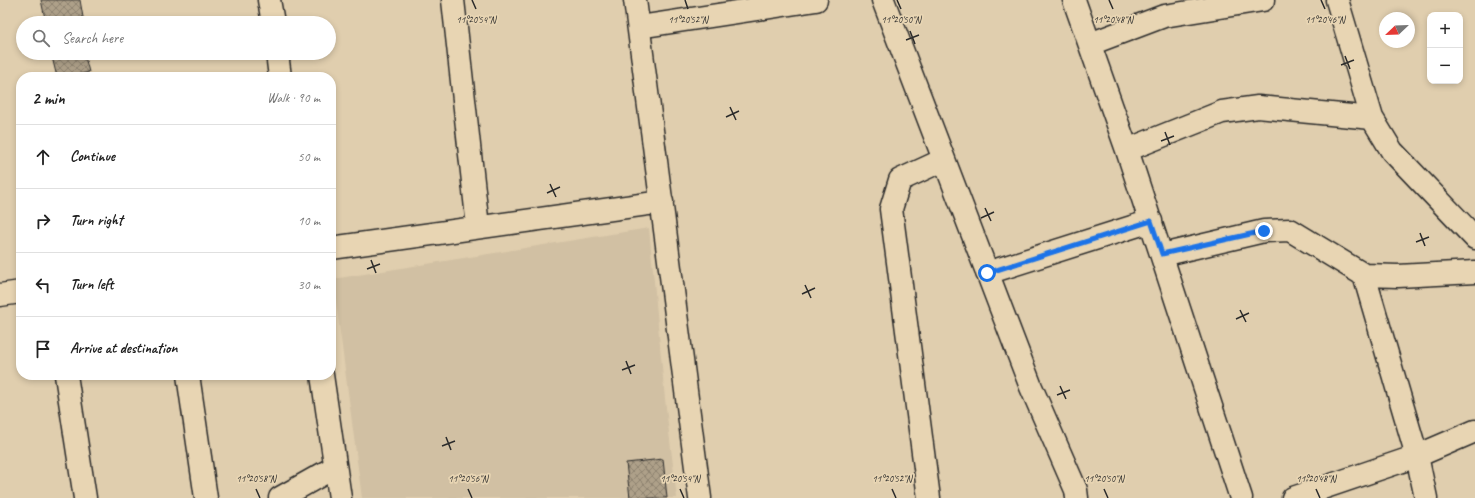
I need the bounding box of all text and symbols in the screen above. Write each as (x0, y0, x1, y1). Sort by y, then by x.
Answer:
north arrow (1379, 12, 1415, 48)
map controls (1427, 12, 1463, 84)
button: + (1427, 12, 1463, 48)
text: 11°20'54"N (456, 13, 498, 26)
text: 11°20'52"N (668, 13, 710, 26)
text: 11°20'50"N (881, 13, 923, 26)
text: 11°20'48"N (1093, 13, 1135, 26)
text: 11°20'46"N (1305, 13, 1347, 26)
search box (16, 16, 336, 60)
icon: search (30, 27, 52, 49)
text: Search here (62, 29, 123, 48)
button: − (1427, 48, 1463, 84)
text: 2 min (32, 88, 65, 109)
text: Walk · 90 m (267, 90, 320, 106)
icon: ahead (32, 146, 54, 168)
text: Continue (70, 147, 115, 166)
text: 50 m (298, 149, 320, 165)
icon: right (32, 210, 54, 232)
text: Turn right (70, 211, 123, 230)
text: 10 m (298, 213, 320, 229)
route end (1255, 222, 1273, 240)
route start (978, 264, 996, 282)
icon: left (32, 274, 54, 296)
text: Turn left (70, 275, 113, 294)
text: 30 m (298, 277, 320, 293)
icon: arrive (32, 338, 54, 360)
text: Arrive at destination (70, 339, 177, 358)
text: 11°20'58"N (236, 472, 278, 485)
text: 11°20'56"N (448, 472, 490, 485)
text: 11°20'54"N (660, 472, 702, 485)
text: 11°20'52"N (872, 472, 914, 485)
text: 11°20'50"N (1084, 472, 1126, 485)
text: 11°20'48"N (1296, 472, 1338, 485)

